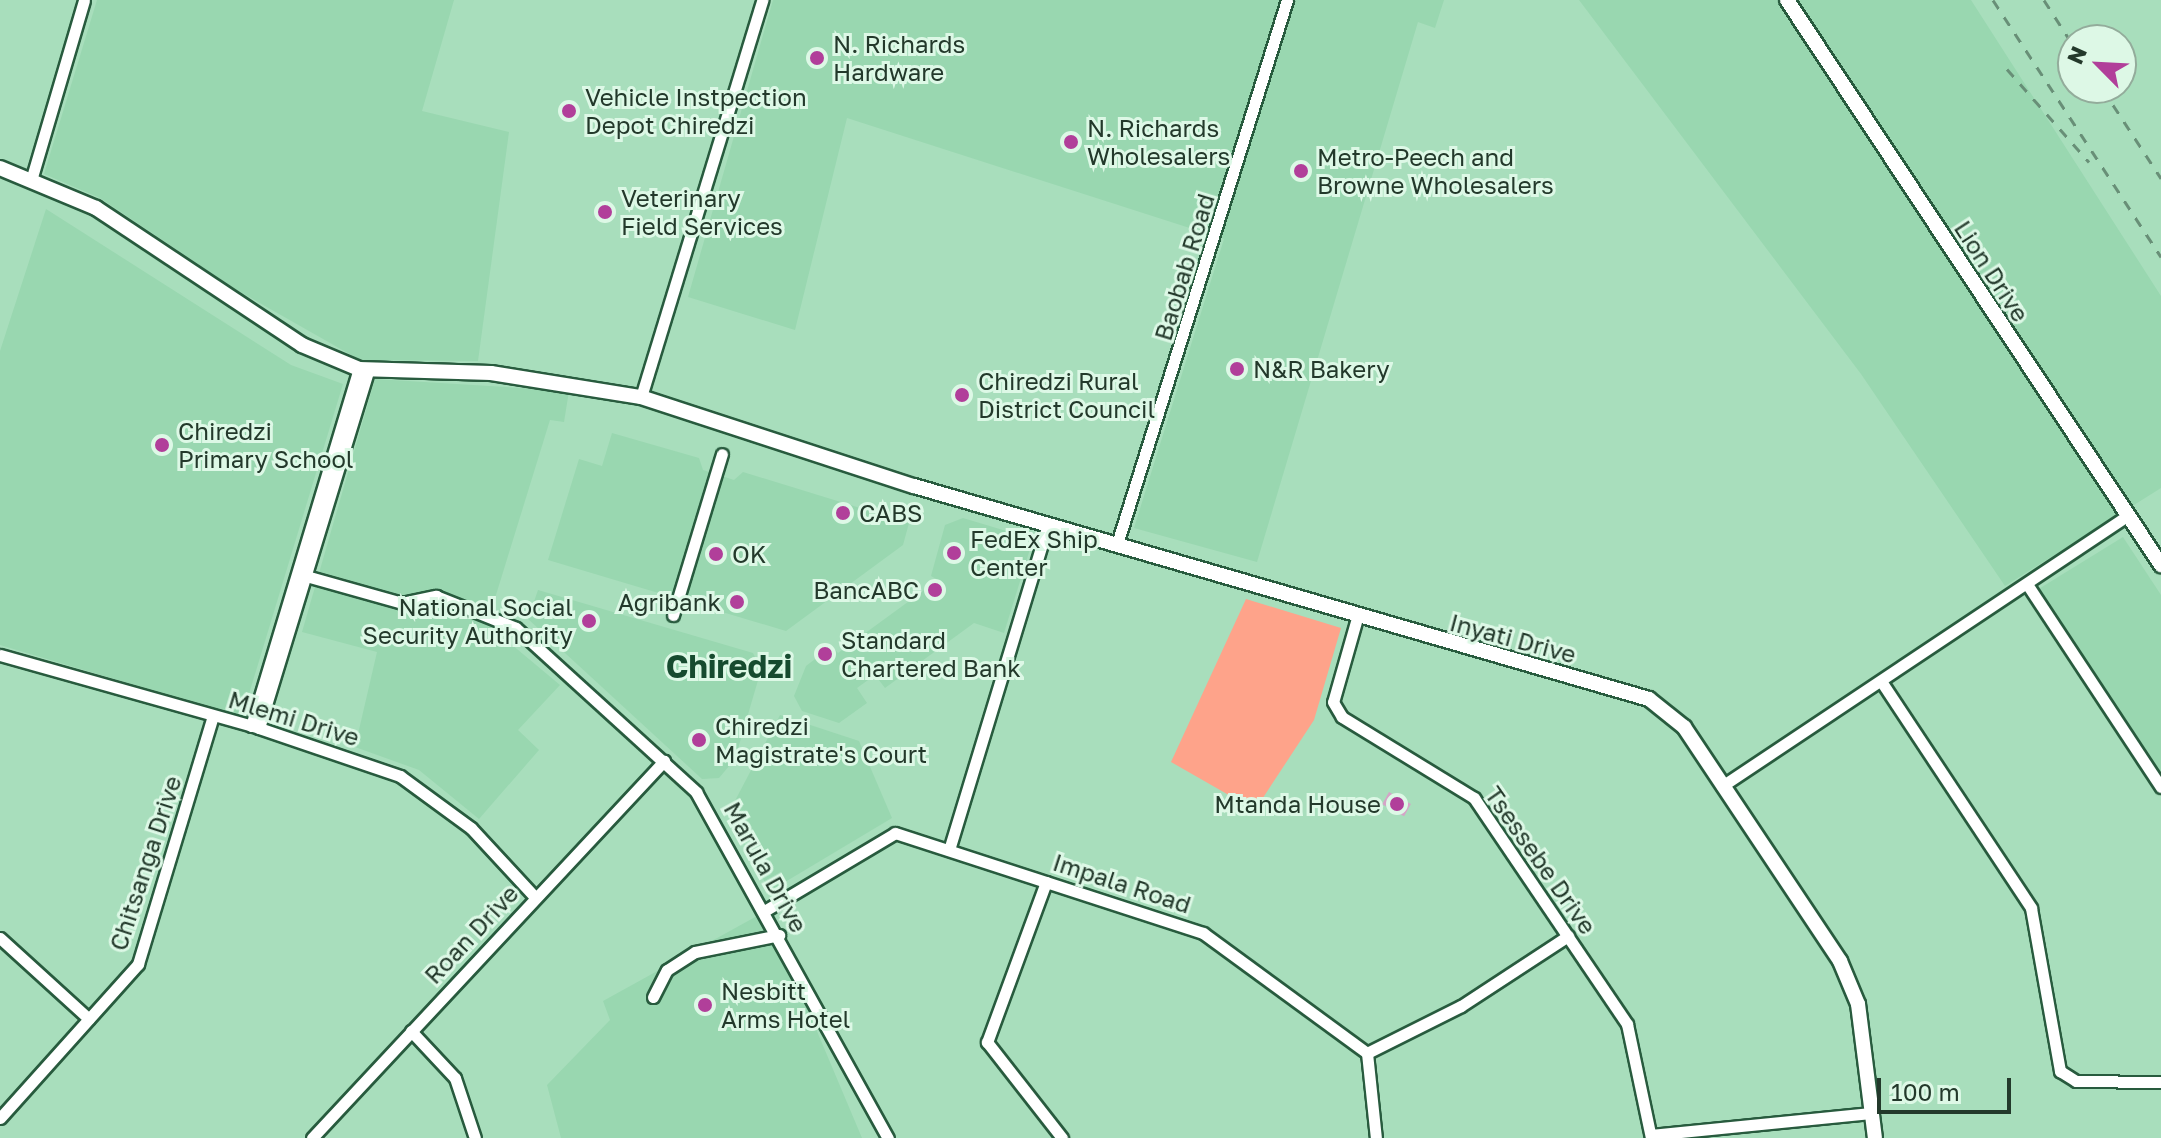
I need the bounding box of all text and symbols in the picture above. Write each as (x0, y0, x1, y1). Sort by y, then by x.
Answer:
north arrow (2057, 24, 2137, 104)
place label: N. Richards Hardware (833, 30, 965, 86)
text: N (2061, 42, 2092, 68)
marker: N. Richards Hardware (808, 49, 826, 67)
place label: Vehicle Instpection Depot Chiredzi (585, 83, 807, 139)
marker: Vehicle Instpection Depot Chiredzi (560, 102, 578, 120)
place label: N. Richards Wholesalers (1087, 114, 1230, 170)
marker: N. Richards Wholesalers (1062, 133, 1080, 151)
place label: Metro-Peech and Browne Wholesalers (1317, 143, 1554, 199)
marker: Metro-Peech and Browne Wholesalers (1292, 162, 1310, 180)
place label: Veterinary Field Services (621, 184, 783, 240)
street label: Baobab Road (1148, 190, 1220, 344)
marker: Veterinary Field Services (596, 203, 614, 221)
street label: Lion Drive (1949, 215, 2035, 327)
place label: N&R Bakery (1253, 355, 1390, 383)
marker: N&R Bakery (1228, 360, 1246, 378)
place label: Chiredzi Rural District Council (978, 367, 1155, 423)
marker: Chiredzi Rural District Council (953, 386, 971, 404)
place label: Chiredzi Primary School (178, 417, 354, 473)
marker: Chiredzi Primary School (153, 436, 171, 454)
place label: CABS (859, 499, 922, 527)
marker: CABS (834, 504, 852, 522)
place label: FedEx Ship Center (970, 525, 1098, 581)
place label: OK (732, 540, 766, 568)
marker: FedEx Ship Center (945, 544, 963, 562)
marker: OK (707, 545, 725, 563)
place label: BancABC (813, 576, 919, 604)
marker: BancABC (926, 581, 944, 599)
place label: Agribank (618, 588, 721, 616)
place label: National Social Security Authority (363, 593, 573, 649)
marker: Agribank (728, 593, 746, 611)
street label: Inyati Drive (1447, 607, 1579, 669)
marker: National Social Security Authority (580, 612, 598, 630)
place label: Standard Chartered Bank (841, 626, 1021, 682)
marker: Standard Chartered Bank (816, 645, 834, 663)
district label: Chiredzi (666, 647, 792, 685)
street label: Mlemi Drive (225, 684, 363, 752)
place label: Chiredzi Magistrate's Court (715, 712, 927, 768)
marker: Chiredzi Magistrate's Court (690, 731, 708, 749)
street label: Chitsanga Drive (103, 772, 187, 954)
street label: Tsessebe Drive (1479, 781, 1603, 939)
place label: Mtanda House (1214, 790, 1381, 818)
marker: Mtanda House (1388, 795, 1406, 813)
street label: Marula Drive (718, 797, 814, 937)
street label: Impala Road (1049, 847, 1195, 919)
street label: Roan Drive (418, 879, 524, 989)
place label: Nesbitt Arms Hotel (721, 977, 850, 1033)
marker: Nesbitt Arms Hotel (696, 996, 714, 1014)
scale bar (1881, 1062, 2015, 1112)
text: 100 m (1891, 1077, 1960, 1106)

